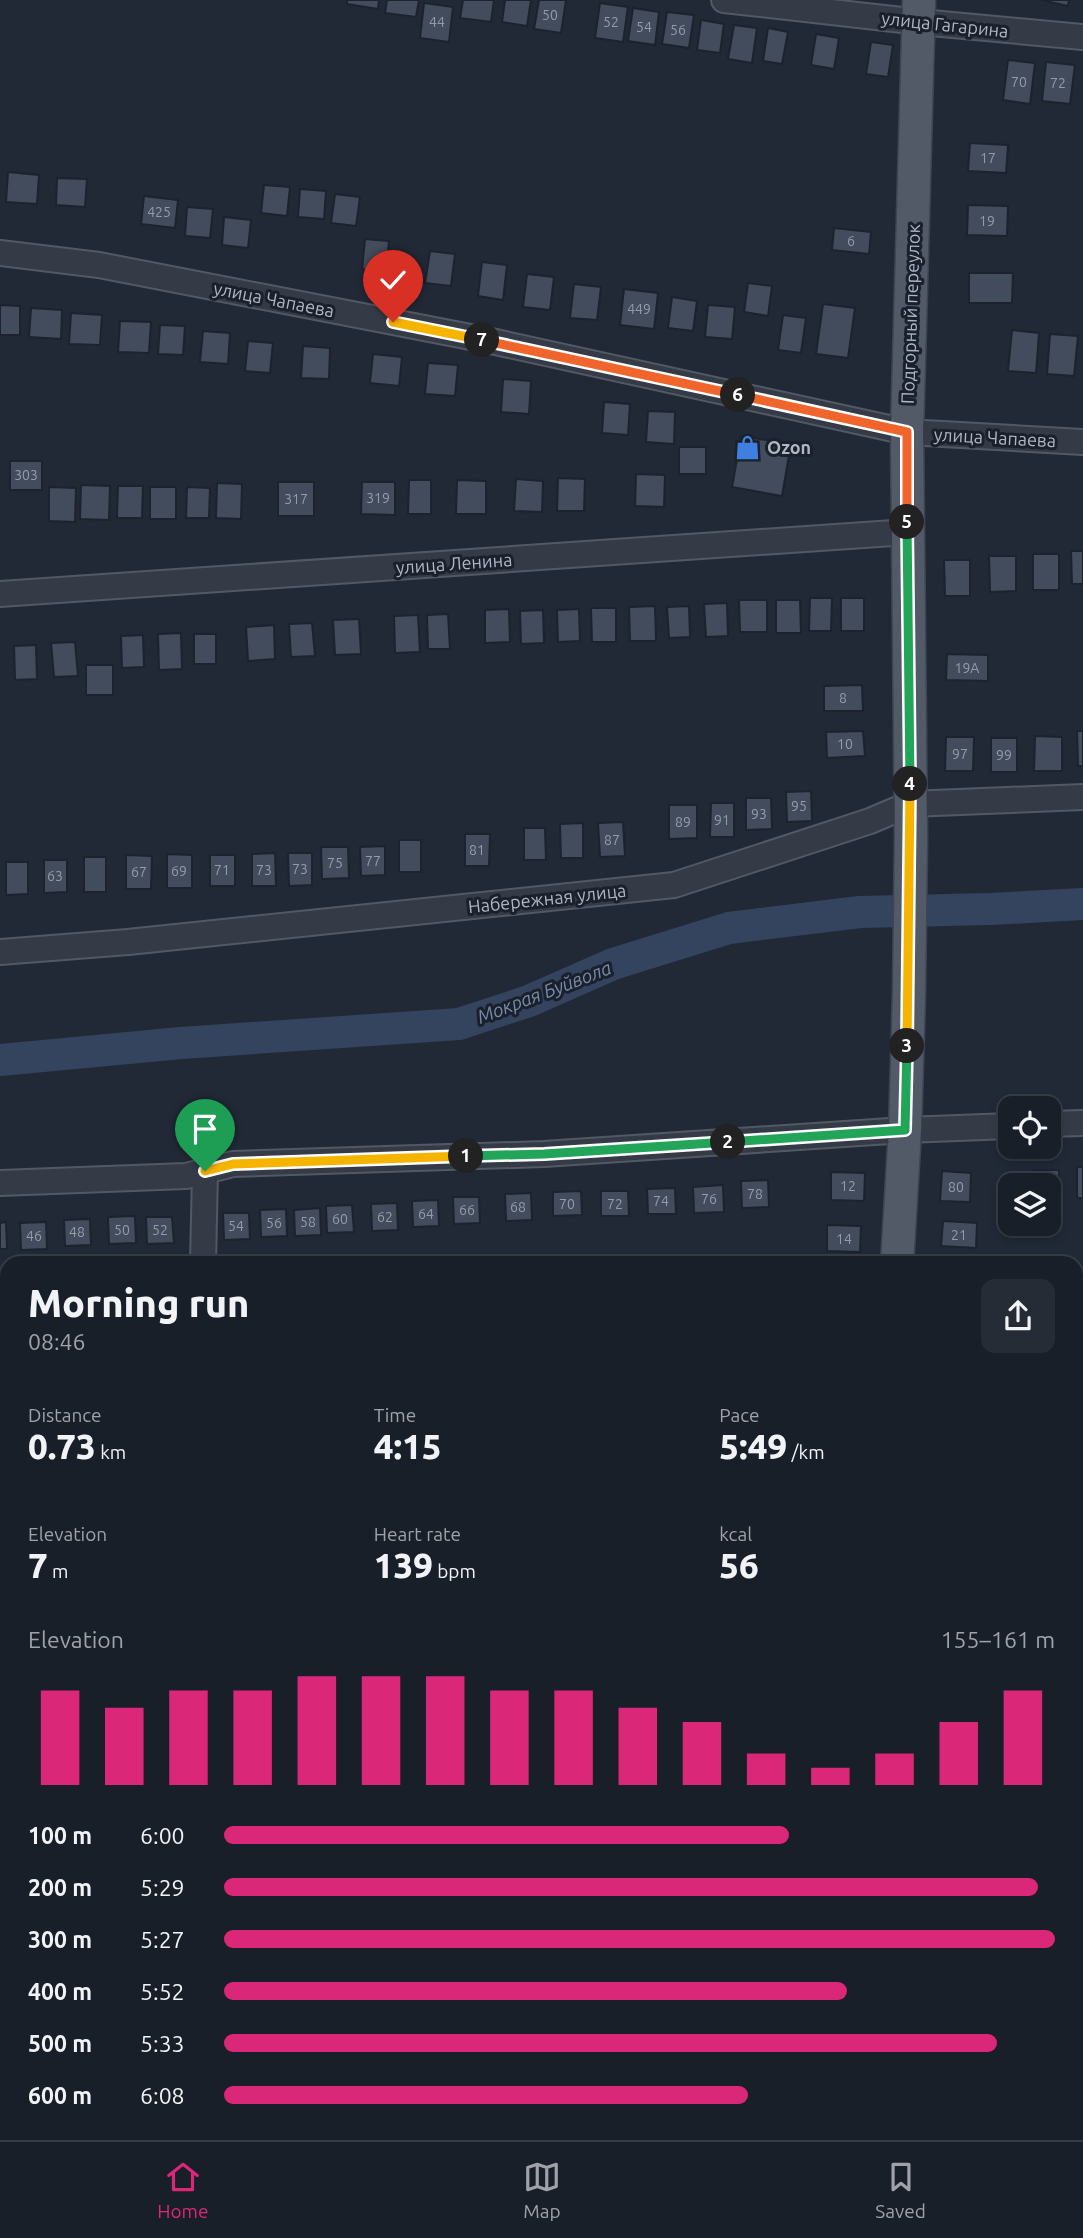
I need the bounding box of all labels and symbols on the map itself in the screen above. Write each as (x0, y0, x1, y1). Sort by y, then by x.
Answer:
house number: 50 (542, 7, 558, 23)
street label: улица Гагарина (881, 7, 1009, 41)
house number: 44 (429, 14, 445, 30)
house number: 52 (603, 14, 619, 30)
house number: 54 (636, 19, 652, 35)
house number: 56 (670, 22, 686, 38)
house number: 70 (1011, 74, 1027, 90)
house number: 72 (1050, 75, 1066, 91)
house number: 17 (980, 150, 996, 166)
house number: 425 (147, 204, 171, 220)
house number: 19 (979, 213, 995, 229)
street label: Подгорный переулок (897, 224, 923, 404)
house number: 6 (847, 233, 855, 249)
pin (363, 250, 423, 322)
street label: улица Чапаева (212, 277, 336, 321)
house number: 449 (627, 301, 651, 317)
pin: 7 (464, 322, 500, 358)
pin: 6 (720, 378, 756, 412)
street label: улица Чапаева (933, 424, 1057, 450)
shop icon: Ozon (733, 433, 761, 461)
place label: Ozon (767, 437, 811, 457)
house number: 303 (14, 467, 38, 483)
house number: 319 (366, 490, 390, 506)
house number: 317 (284, 491, 308, 507)
pin: 5 (890, 504, 925, 540)
street label: улица Ленина (395, 549, 513, 577)
house number: 19А (955, 660, 979, 676)
house number: 8 (839, 690, 847, 706)
house number: 10 (837, 736, 853, 752)
house number: 97 (952, 746, 968, 762)
house number: 99 (996, 747, 1012, 763)
pin: 4 (892, 766, 928, 802)
house number: 95 (791, 798, 807, 814)
house number: 93 (751, 806, 767, 822)
house number: 91 (714, 812, 730, 828)
house number: 89 (675, 814, 691, 830)
house number: 87 (604, 832, 620, 848)
house number: 81 (469, 842, 485, 858)
house number: 77 (365, 853, 381, 869)
house number: 75 (327, 855, 343, 871)
house number: 73 (292, 861, 308, 877)
house number: 71 (214, 862, 230, 878)
house number: 73 (256, 862, 272, 878)
house number: 69 (171, 863, 187, 879)
house number: 67 (131, 864, 147, 880)
house number: 63 (47, 868, 63, 884)
street label: Набережная улица (467, 880, 627, 916)
water label: Мокрая Буйвола (474, 956, 614, 1028)
pin: 3 (890, 1028, 925, 1064)
pin (175, 1099, 235, 1171)
pin: 2 (710, 1124, 746, 1160)
pin: 1 (448, 1138, 484, 1174)
house number: 12 (840, 1178, 856, 1194)
house number: 80 (948, 1179, 964, 1195)
house number: 78 (747, 1186, 763, 1202)
house number: 76 (701, 1191, 717, 1207)
house number: 74 (653, 1193, 669, 1209)
house number: 70 (559, 1196, 575, 1212)
house number: 72 (607, 1196, 623, 1212)
house number: 68 (510, 1199, 526, 1215)
house number: 66 (459, 1202, 475, 1218)
house number: 64 (418, 1206, 434, 1222)
house number: 62 (377, 1209, 393, 1225)
house number: 60 (332, 1211, 348, 1227)
house number: 58 (300, 1214, 316, 1230)
house number: 56 (266, 1215, 282, 1231)
house number: 54 (228, 1218, 244, 1234)
house number: 50 (114, 1222, 130, 1238)
house number: 52 (152, 1222, 168, 1238)
house number: 48 (69, 1224, 85, 1240)
house number: 21 (951, 1227, 967, 1243)
house number: 46 (26, 1228, 42, 1244)
house number: 14 (836, 1231, 852, 1247)

